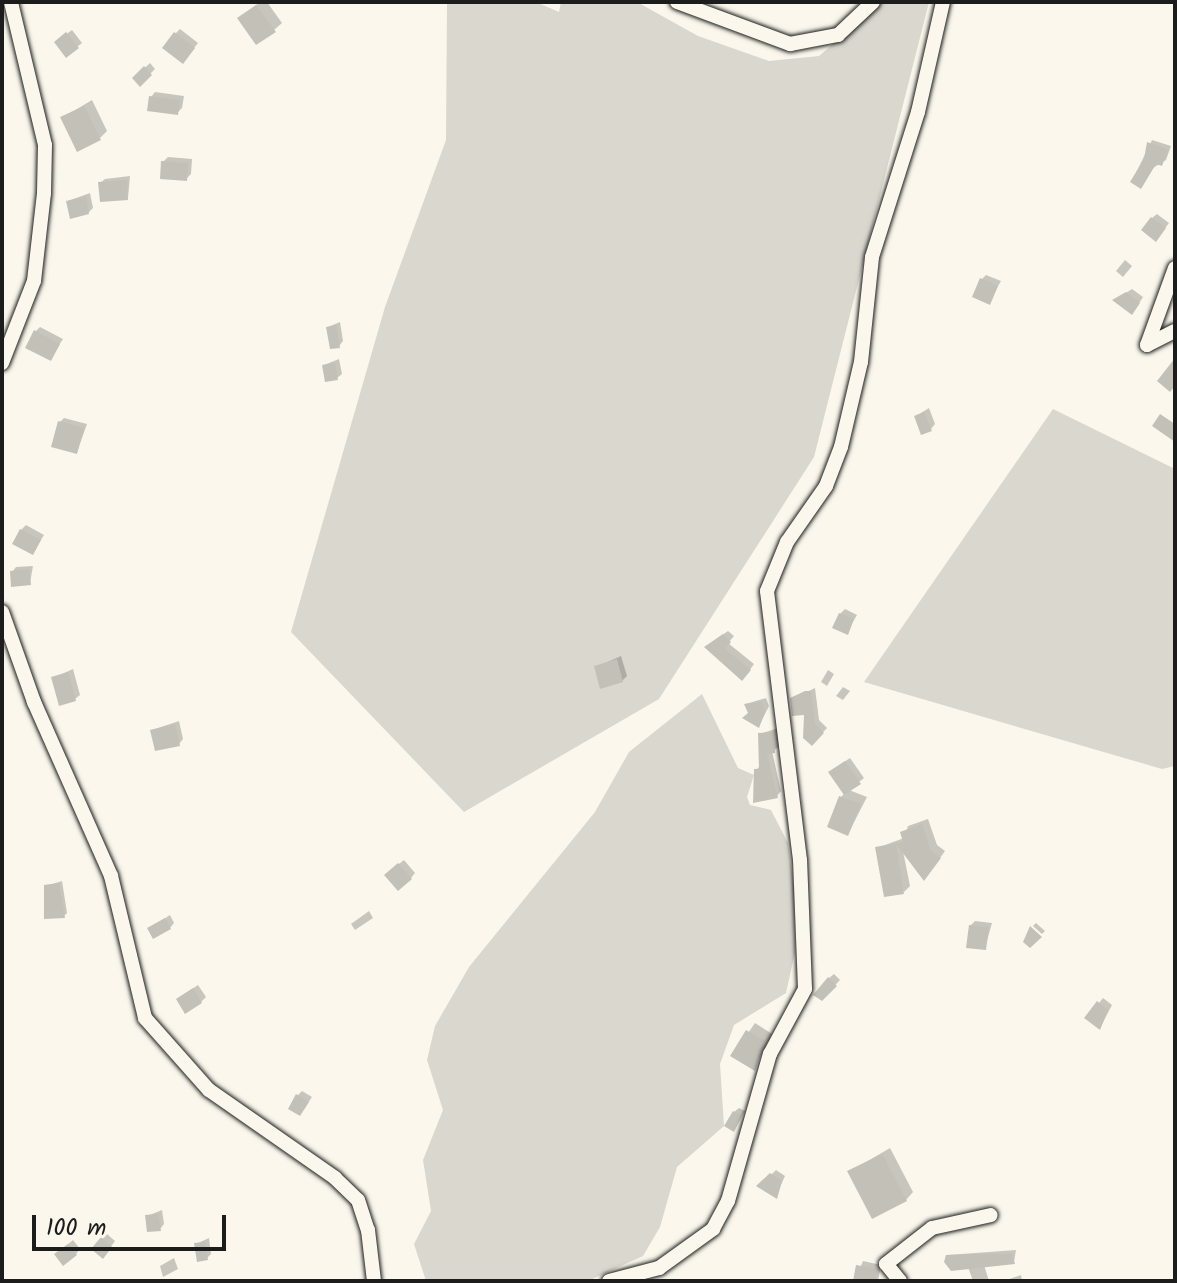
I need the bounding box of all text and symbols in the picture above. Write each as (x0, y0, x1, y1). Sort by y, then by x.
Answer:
scale bar (36, 1199, 230, 1249)
text: 100 m (46, 1209, 106, 1248)

